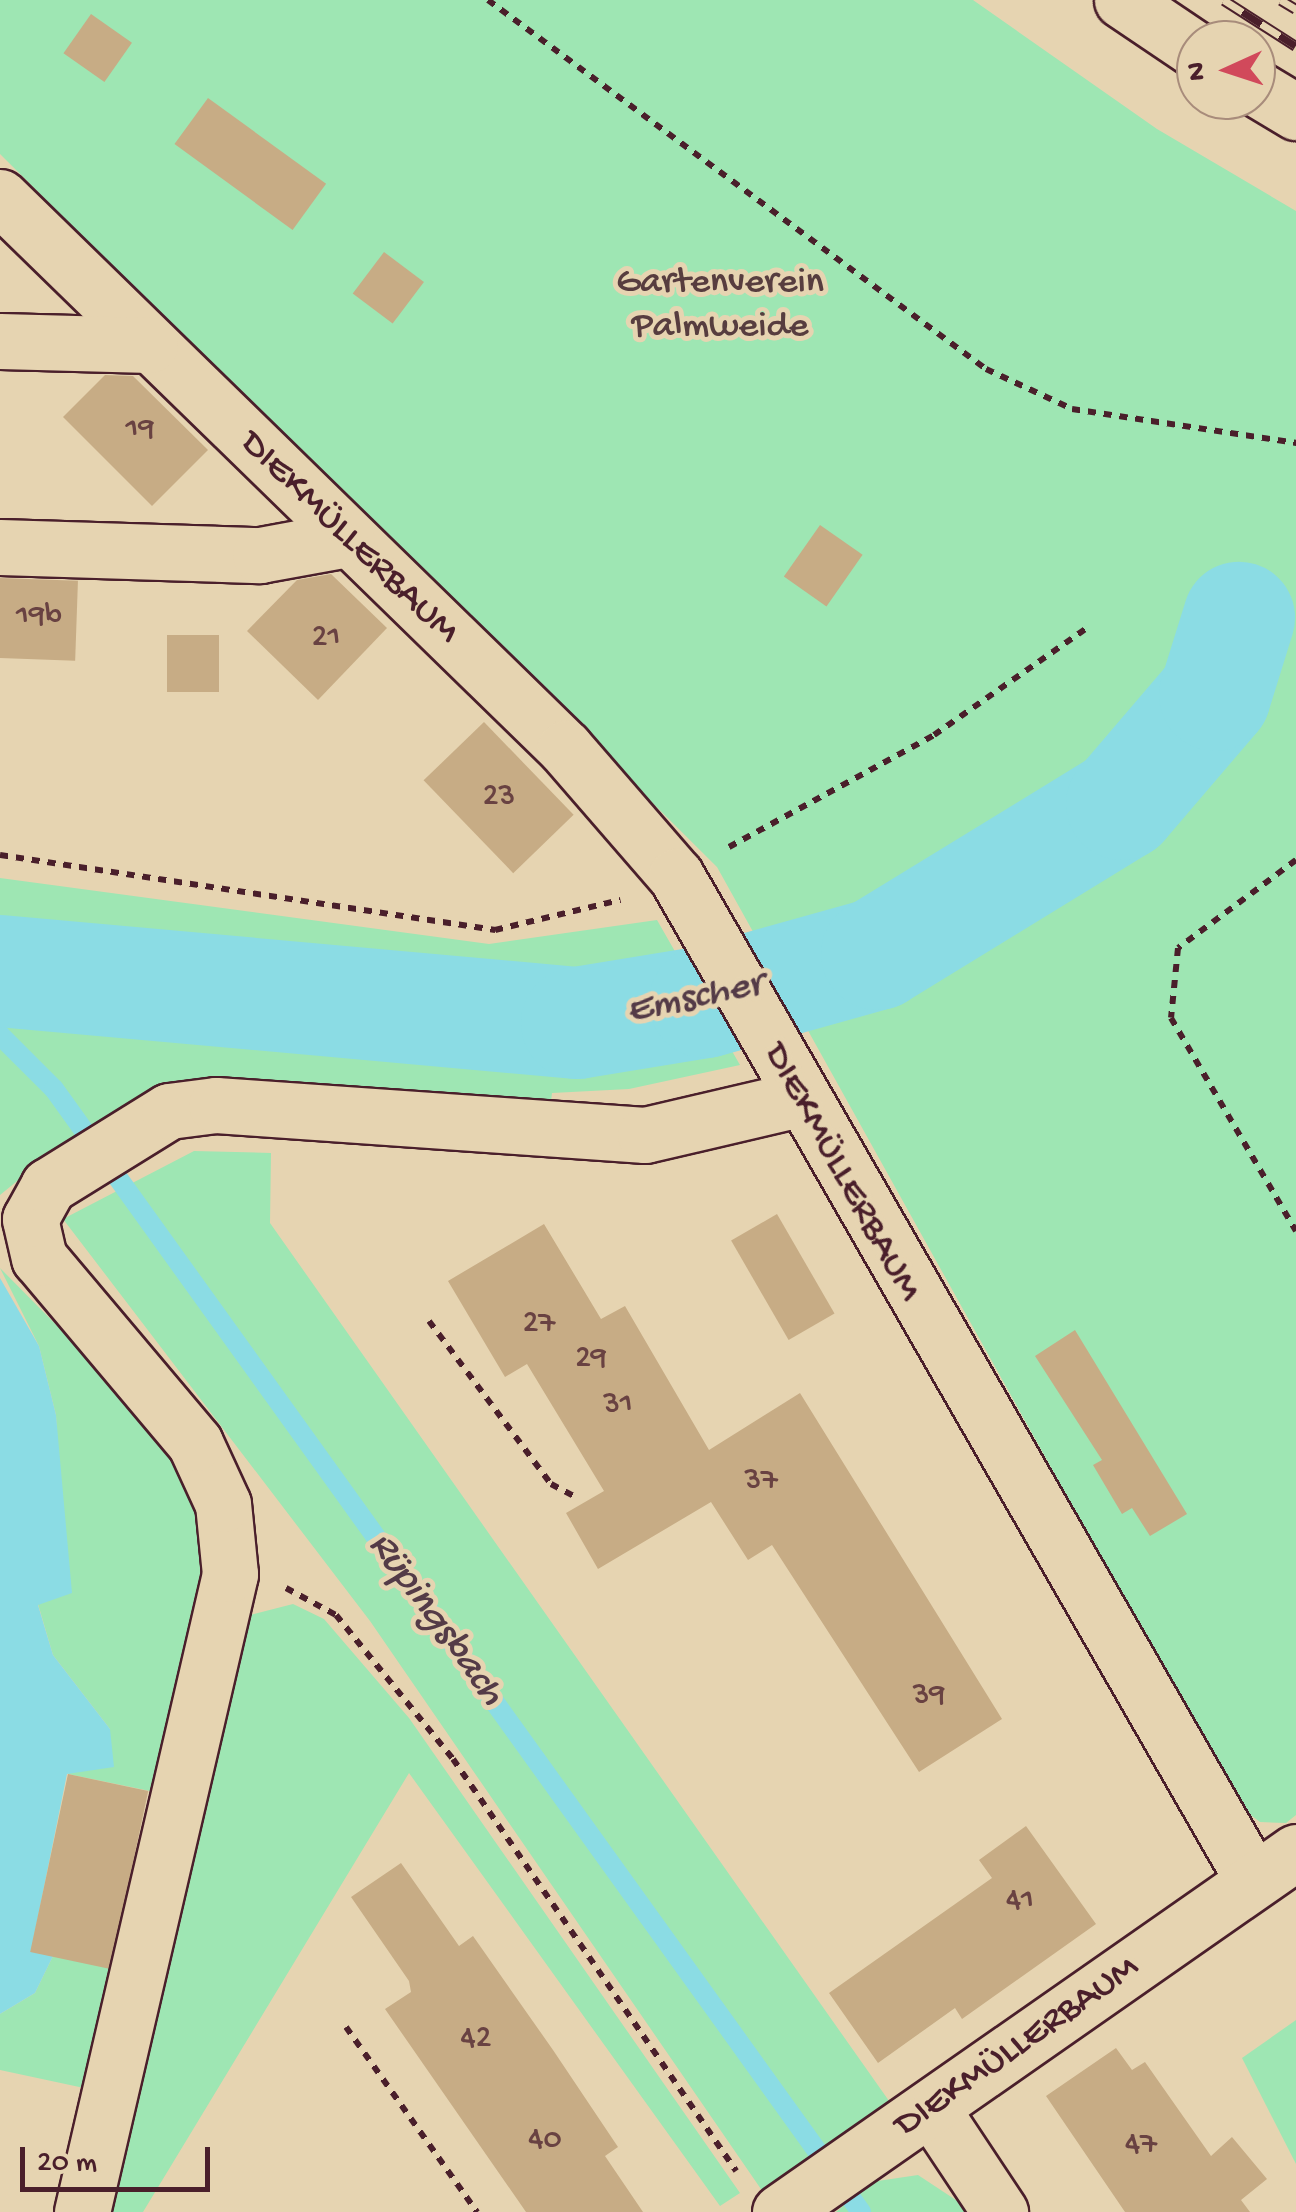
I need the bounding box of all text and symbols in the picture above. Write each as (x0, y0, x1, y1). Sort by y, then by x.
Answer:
north arrow (1176, 20, 1276, 120)
text: N (1181, 61, 1214, 81)
park label: Gartenverein Palmweide (616, 261, 824, 350)
house number: 19 (126, 411, 154, 449)
street label: DIEKMÜLLERBAUM (228, 422, 468, 656)
house number: 19b (16, 598, 62, 636)
house number: 21 (312, 619, 340, 657)
house number: 23 (483, 778, 515, 816)
water label: Emscher (623, 961, 767, 1037)
street label: DIEKMÜLLERBAUM (751, 1036, 931, 1310)
house number: 27 (523, 1305, 555, 1343)
house number: 29 (575, 1340, 607, 1378)
house number: 31 (603, 1386, 633, 1424)
house number: 37 (744, 1462, 778, 1500)
water label: Rüpingsbach (356, 1524, 514, 1716)
house number: 39 (913, 1677, 945, 1715)
house number: 41 (1006, 1882, 1034, 1920)
street label: DIEKMÜLLERBAUM (887, 1947, 1149, 2149)
house number: 42 (461, 2020, 491, 2058)
house number: 40 (528, 2121, 562, 2159)
house number: 47 (1125, 2126, 1157, 2164)
scale bar (25, 2127, 215, 2189)
text: 20 m (37, 2147, 97, 2182)

